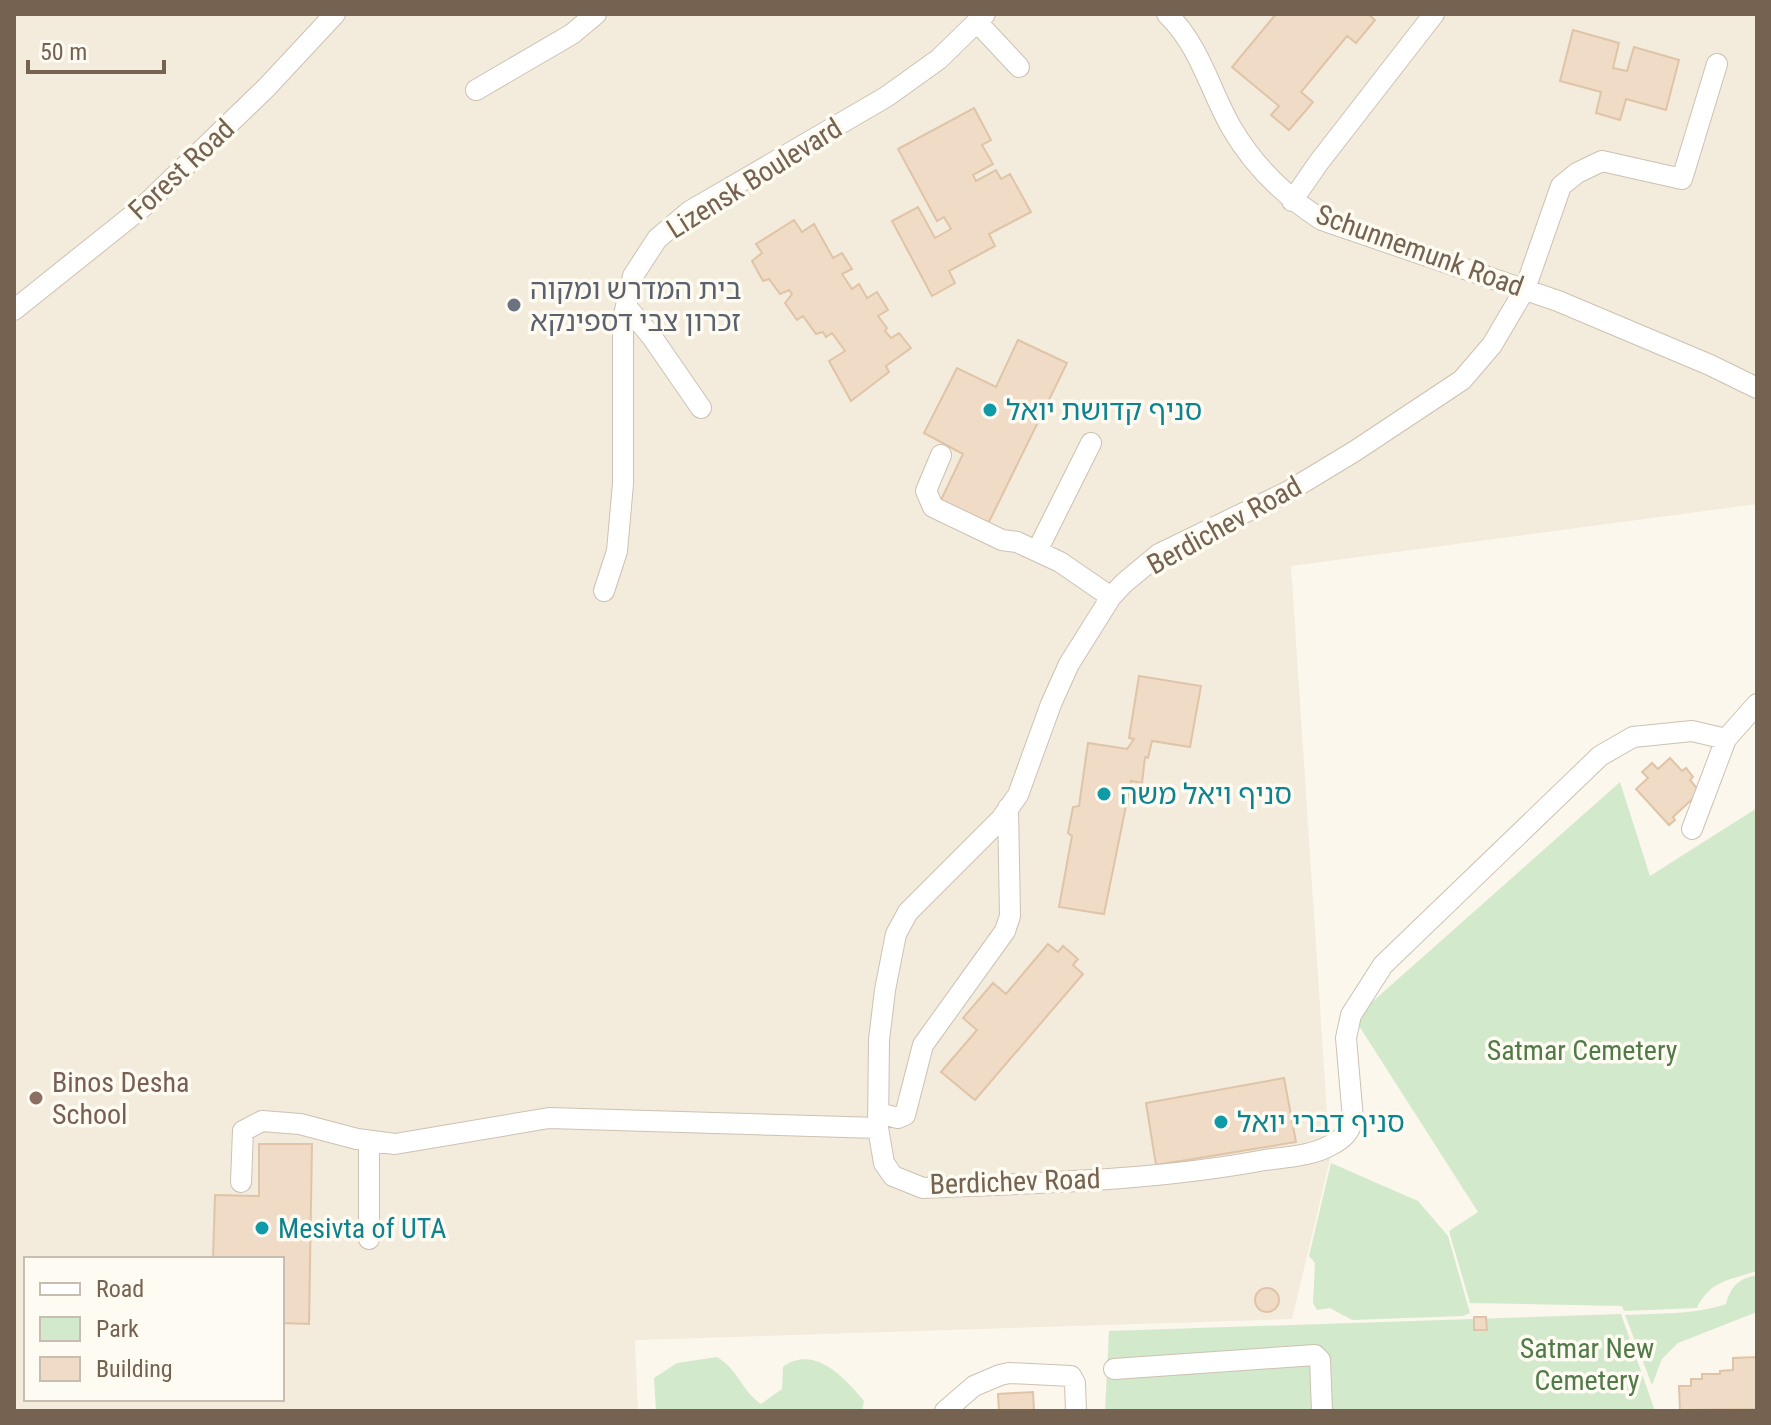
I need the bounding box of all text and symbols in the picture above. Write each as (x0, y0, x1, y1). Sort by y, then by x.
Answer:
scale bar (28, 24, 164, 74)
text: 50 m (40, 38, 87, 66)
street label: Lizensk Boulevard (661, 111, 848, 245)
street label: Forest Road (122, 112, 241, 227)
street label: Schunnemunk Road (1312, 198, 1528, 303)
place label: בית המדרש ומקוה זכרון צבי דספינקא (530, 273, 741, 338)
marker: בית המדרש ומקוה זכרון צבי דספינקא (505, 296, 523, 314)
place label: סניף קדושת יואל (1006, 394, 1202, 427)
marker: סניף קדושת יואל (981, 401, 999, 419)
street label: Berdichev Road (1141, 470, 1307, 581)
place label: סניף ויאל משה (1120, 778, 1292, 811)
marker: סניף ויאל משה (1095, 785, 1113, 803)
park label: Satmar Cemetery (1487, 1034, 1678, 1067)
place label: Binos Desha School (52, 1066, 189, 1131)
marker: Binos Desha School (27, 1089, 45, 1107)
place label: סניף דברי יואל (1237, 1106, 1405, 1139)
marker: סניף דברי יואל (1212, 1113, 1230, 1131)
street label: Berdichev Road (929, 1162, 1101, 1201)
place label: Mesivta of UTA (278, 1212, 446, 1245)
marker: Mesivta of UTA (253, 1219, 271, 1237)
legend (24, 1257, 284, 1401)
text: Road (96, 1275, 144, 1303)
text: Park (96, 1315, 139, 1343)
park label: Satmar New Cemetery (1520, 1332, 1654, 1397)
text: Building (96, 1355, 173, 1383)

